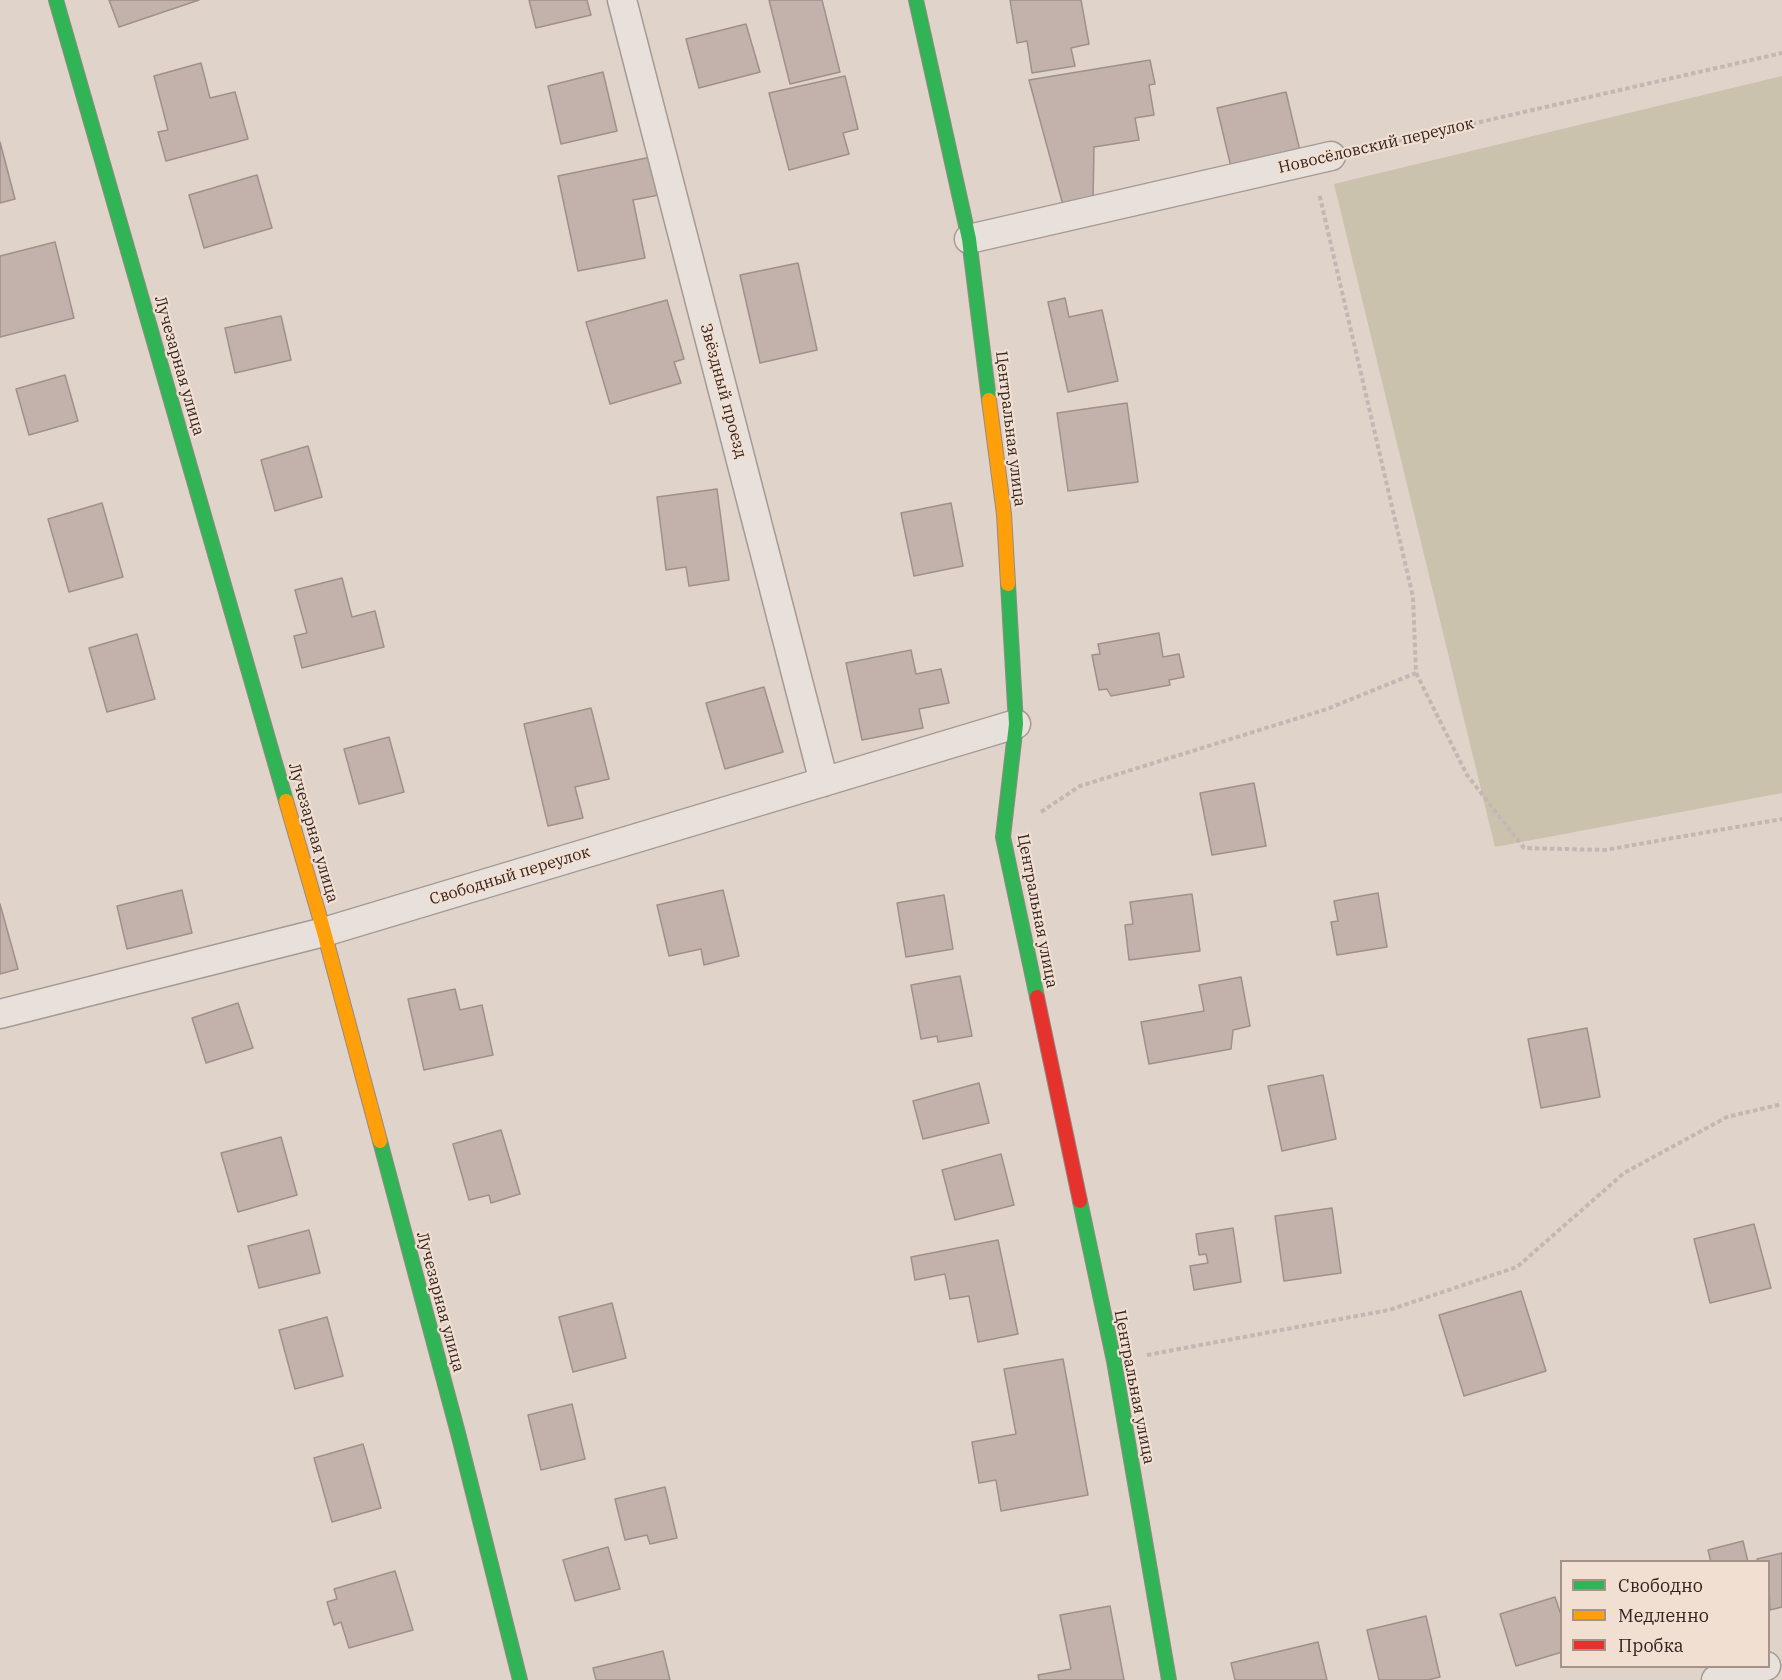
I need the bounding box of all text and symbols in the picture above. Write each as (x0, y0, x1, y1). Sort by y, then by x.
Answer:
street label: Новосёловский переулок (1276, 114, 1476, 178)
street label: Лучезарная улица (150, 294, 208, 438)
street label: Звёздный проезд (696, 322, 750, 460)
street label: Центральная улица (991, 350, 1029, 508)
street label: Лучезарная улица (284, 761, 342, 905)
street label: Центральная улица (1013, 832, 1061, 990)
street label: Свободный переулок (427, 842, 593, 910)
street label: Лучезарная улица (412, 1230, 468, 1374)
street label: Центральная улица (1110, 1308, 1158, 1466)
legend (1560, 1560, 1770, 1668)
text: Свободно (1618, 1574, 1703, 1597)
text: Медленно (1618, 1604, 1709, 1627)
text: Пробка (1618, 1634, 1684, 1657)

